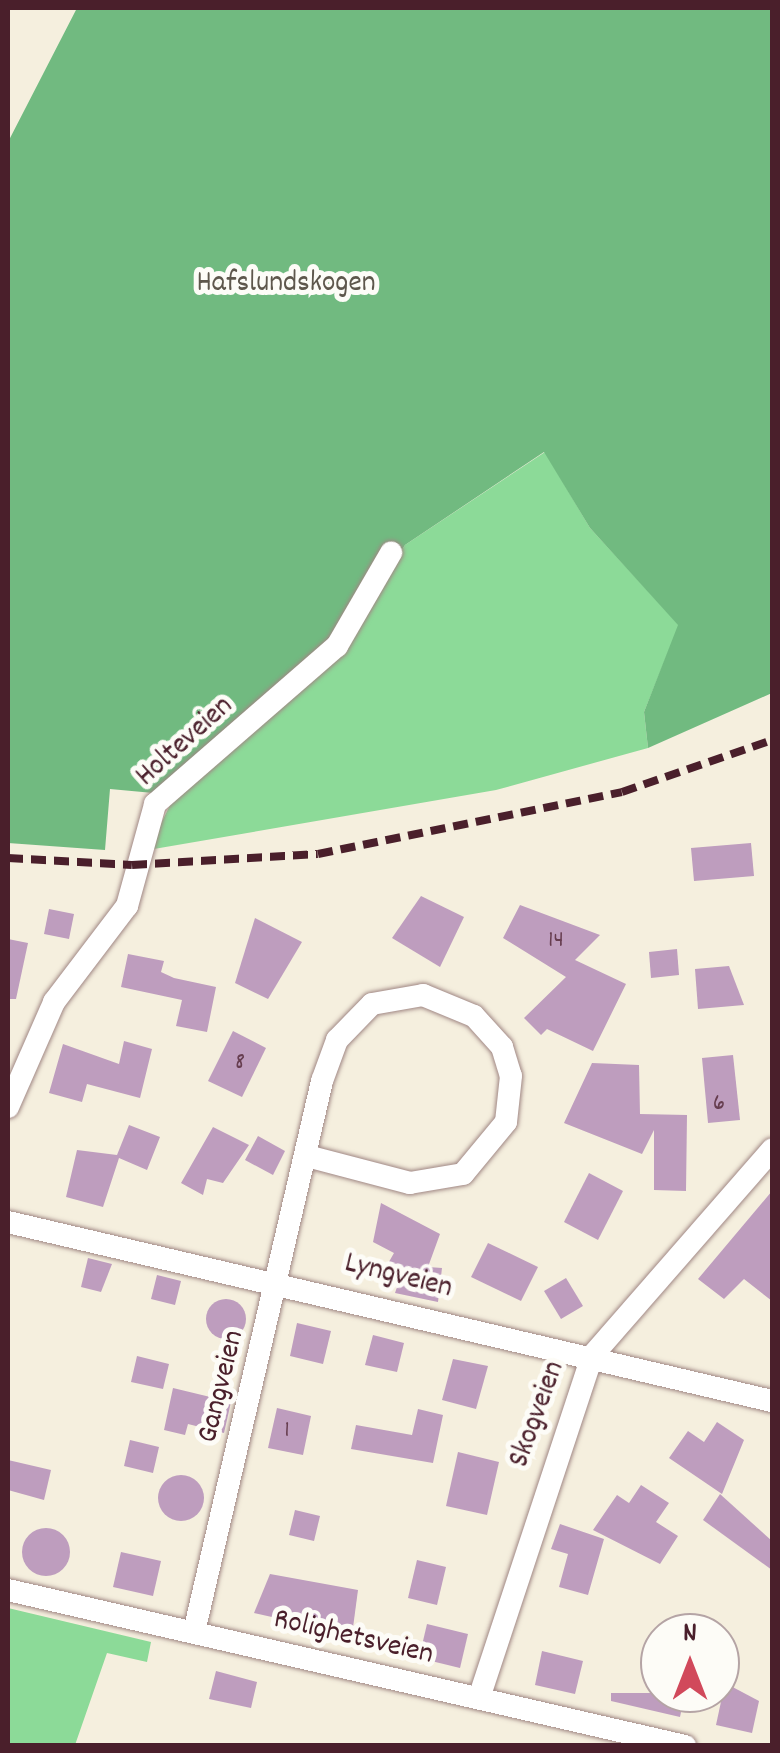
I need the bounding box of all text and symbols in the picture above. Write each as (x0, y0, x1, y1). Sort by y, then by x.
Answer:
park label: Hafslundskogen (196, 267, 376, 303)
street label: Holteveien (130, 690, 242, 796)
house number: 14 (548, 926, 564, 956)
house number: 8 (235, 1048, 245, 1078)
house number: 6 (713, 1089, 725, 1119)
street label: Lyngveien (340, 1247, 456, 1309)
street label: Gangveien (192, 1327, 254, 1447)
street label: Skogveien (503, 1357, 575, 1473)
house number: 1 (284, 1416, 290, 1446)
street label: Rolighetsveien (270, 1603, 436, 1675)
north arrow (640, 1613, 740, 1713)
text: N (683, 1615, 697, 1655)

